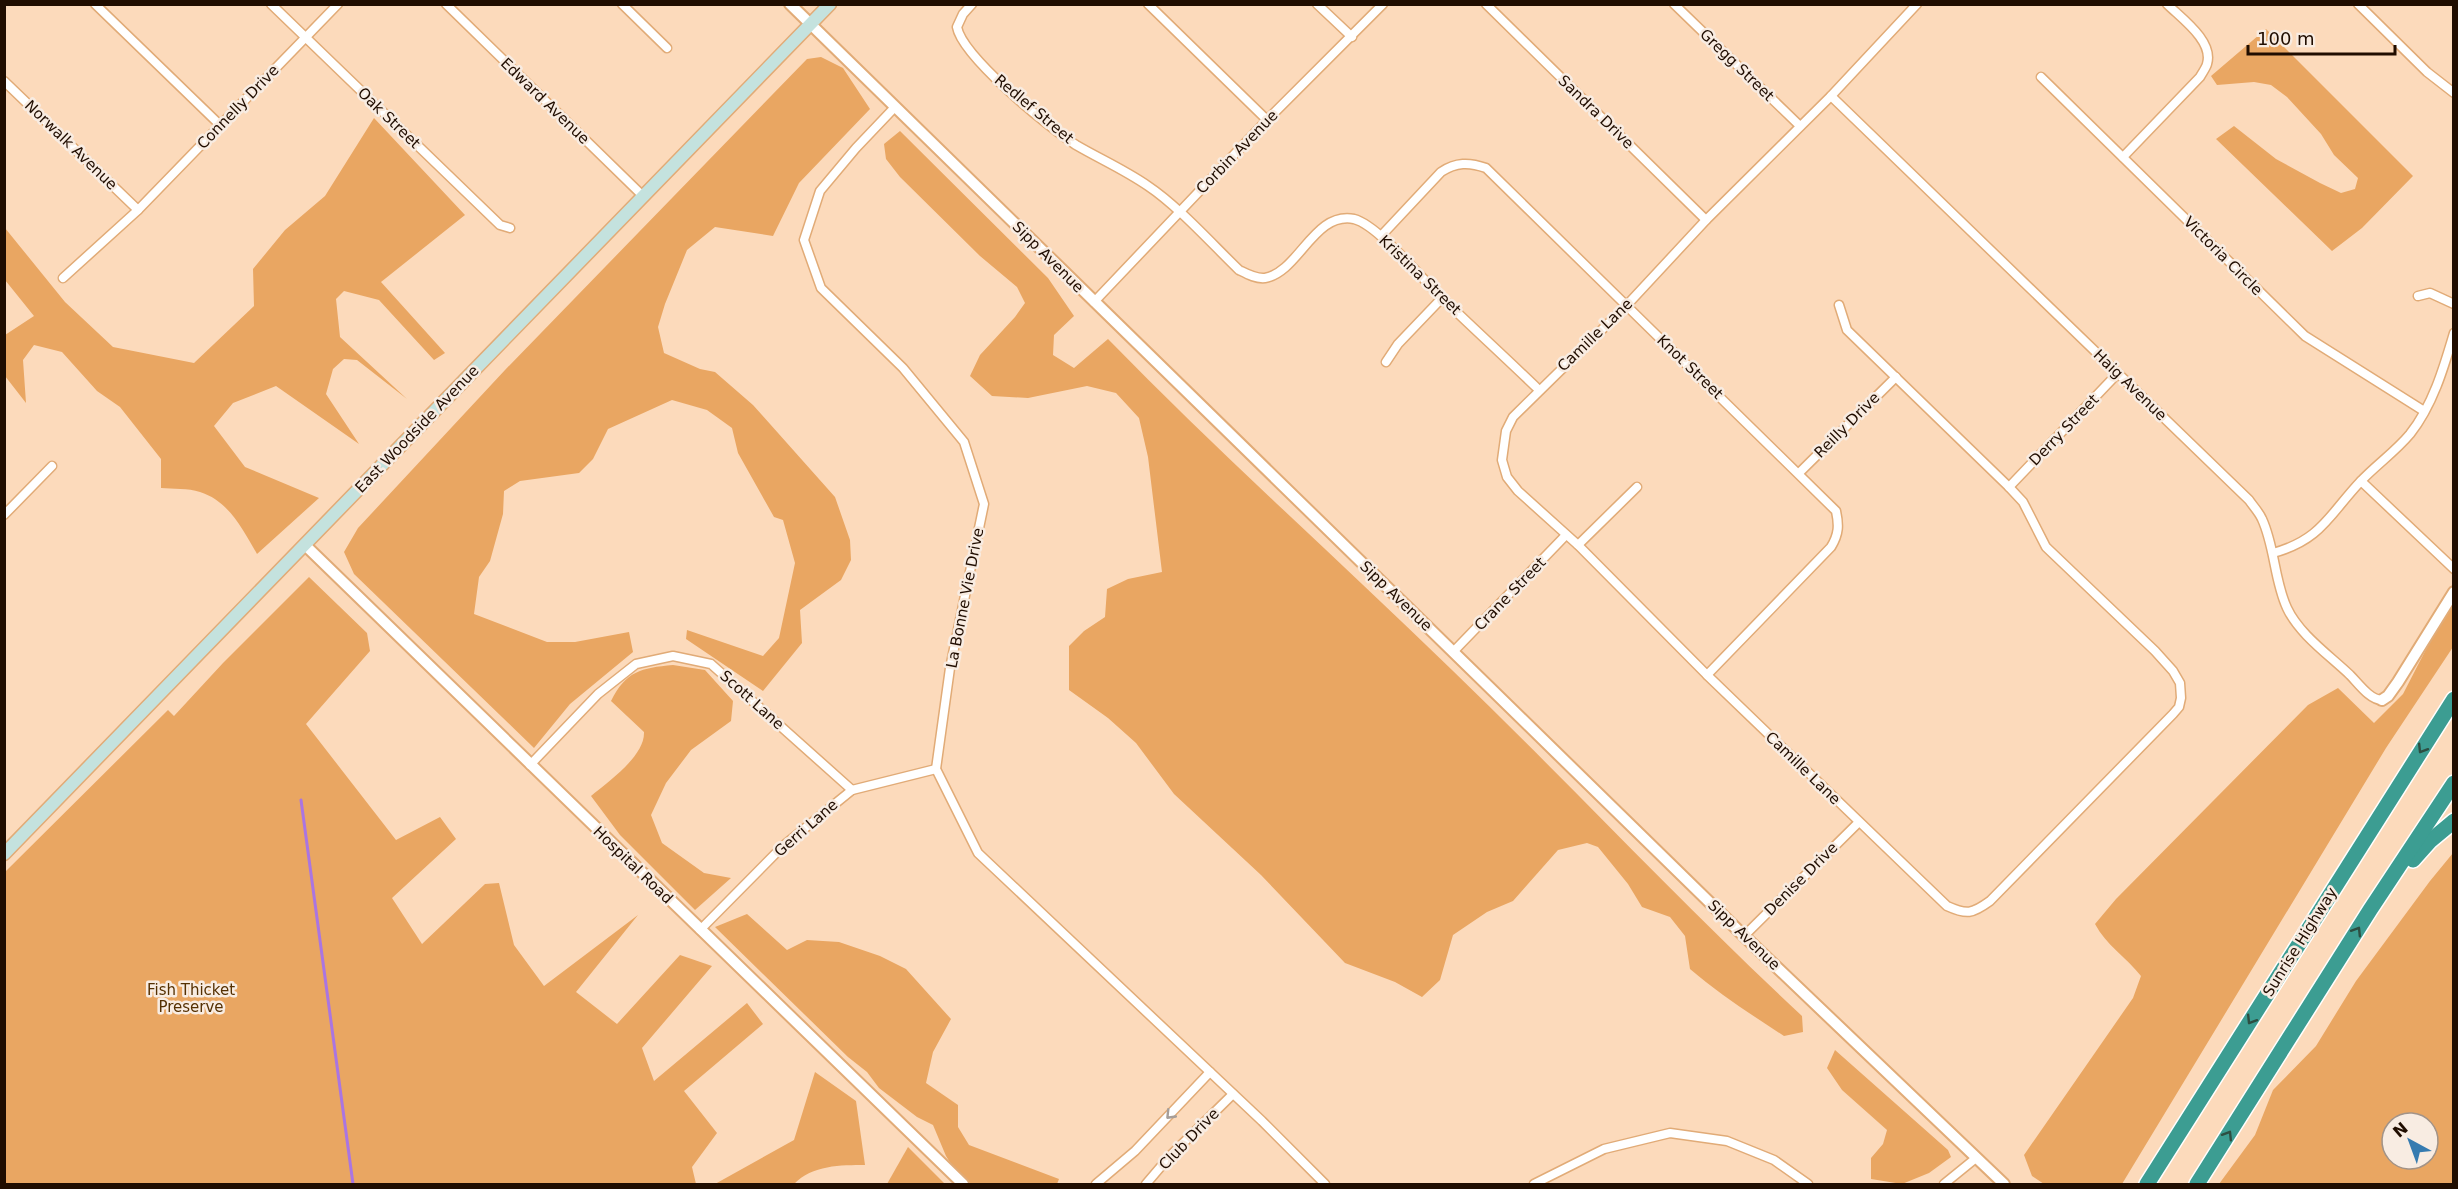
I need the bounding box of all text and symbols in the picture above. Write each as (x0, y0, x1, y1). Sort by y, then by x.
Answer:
scale bar (2248, 18, 2395, 56)
street label: Gregg Street (1696, 25, 1778, 105)
text: 100 m (2257, 28, 2315, 49)
street label: Edward Avenue (497, 54, 593, 148)
street label: Connelly Drive (193, 61, 283, 153)
street label: Redlef Street (991, 71, 1077, 147)
street label: Sandra Drive (1555, 72, 1637, 152)
street label: Oak Street (354, 84, 424, 152)
street label: Norwalk Avenue (21, 96, 121, 194)
street label: Corbin Avenue (1192, 106, 1282, 198)
street label: Victoria Circle (2180, 213, 2266, 299)
street label: Sipp Avenue (1009, 218, 1087, 296)
street label: Kristina Street (1375, 231, 1465, 319)
street label: Camille Lane (1554, 295, 1636, 375)
street label: Knot Street (1653, 331, 1727, 403)
street label: Haig Avenue (2090, 346, 2170, 424)
street label: East Woodside Avenue (351, 362, 483, 496)
street label: Reilly Drive (1811, 389, 1883, 461)
street label: Derry Street (2026, 391, 2103, 469)
street label: La Bonne Vie Drive (943, 526, 987, 670)
street label: Crane Street (1471, 554, 1550, 634)
street label: Sipp Avenue (1356, 557, 1436, 635)
street label: Scott Lane (716, 667, 788, 733)
street label: Camille Lane (1762, 728, 1844, 808)
one-way arrow (2418, 743, 2430, 753)
street label: Gerri Lane (771, 796, 841, 860)
street label: Hospital Road (589, 823, 677, 907)
street label: Denise Drive (1761, 839, 1841, 919)
street label: Sunrise Highway (2259, 884, 2341, 1000)
street label: Sipp Avenue (1704, 896, 1784, 974)
one-way arrow (2349, 927, 2361, 937)
park label: Fish Thicket Preserve (147, 981, 235, 1016)
one-way arrow (2247, 1013, 2258, 1024)
street label: Club Drive (1155, 1105, 1223, 1173)
one-way arrow (1166, 1108, 1177, 1118)
north arrow (2380, 1111, 2440, 1171)
text: N (2389, 1118, 2412, 1142)
one-way arrow (2220, 1131, 2232, 1141)

